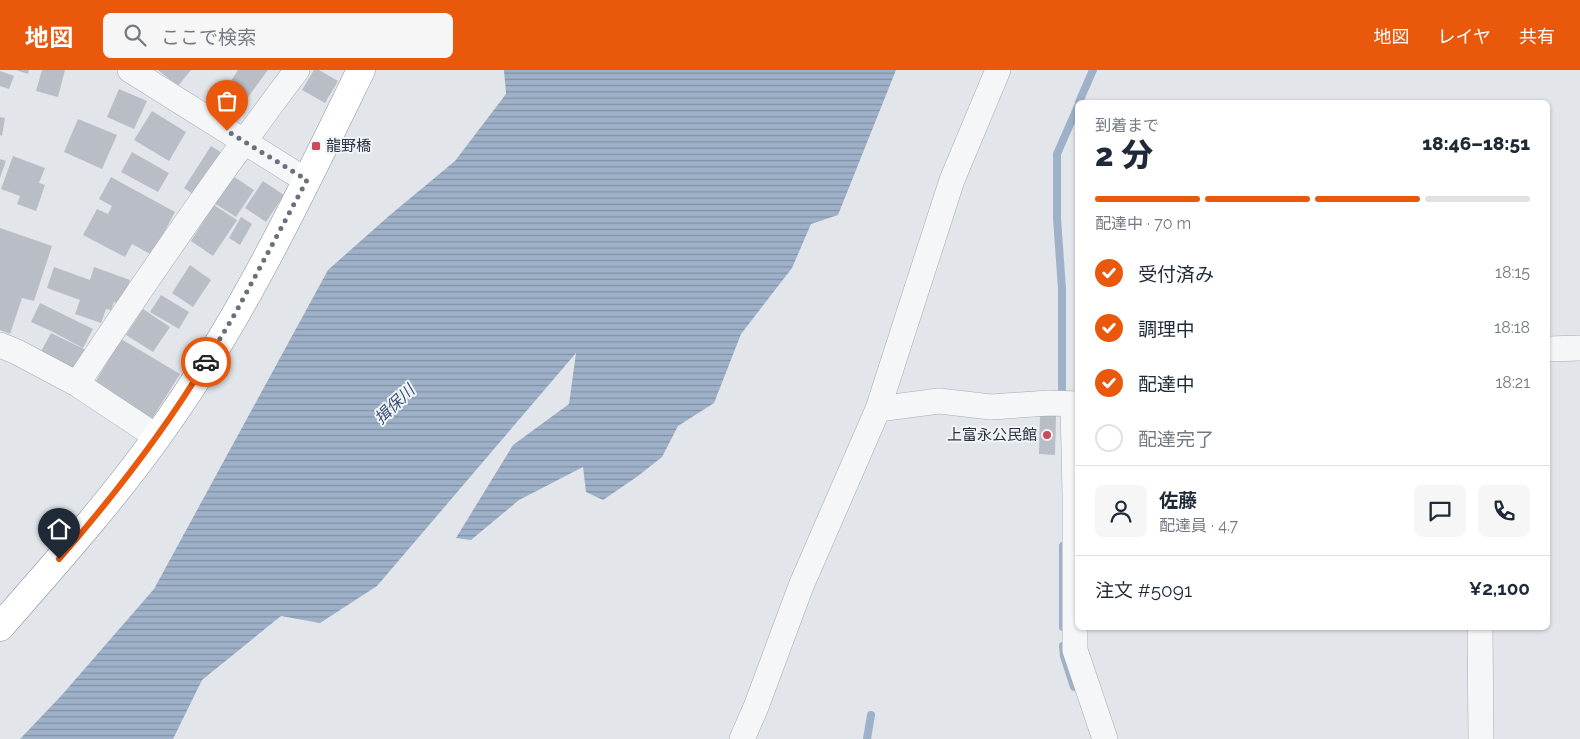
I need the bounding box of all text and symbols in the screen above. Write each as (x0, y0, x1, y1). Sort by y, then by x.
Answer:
search box (103, 13, 453, 58)
icon: search (121, 21, 149, 49)
text: 地図 (25, 23, 73, 52)
text: ここで検索 (161, 26, 256, 48)
text: 地図 (1374, 26, 1410, 47)
text: レイヤ (1438, 26, 1491, 47)
text: 共有 (1519, 26, 1555, 47)
pin (206, 80, 248, 131)
icon: bag (213, 87, 241, 115)
text: 到着まで (1095, 116, 1159, 135)
text: 18:46–18:51 (1422, 132, 1530, 154)
text: 2 分 (1095, 136, 1153, 173)
place label: 龍野橋 (326, 137, 371, 155)
marker: 龍野橋 (310, 140, 322, 152)
text: 配達中 · 70 m (1095, 214, 1191, 233)
icon: check (1095, 259, 1123, 287)
text: 受付済み (1138, 263, 1214, 285)
text: 18:15 (1495, 263, 1530, 282)
icon: check (1095, 314, 1123, 342)
text: 調理中 (1138, 318, 1195, 340)
text: 18:18 (1494, 318, 1530, 337)
courier (181, 337, 231, 387)
icon: car (192, 348, 220, 376)
icon: check (1095, 369, 1123, 397)
text: 配達中 (1138, 373, 1195, 395)
text: 18:21 (1495, 373, 1530, 392)
water label: 揖保川 (370, 379, 420, 428)
place label: 上富永公民館 (947, 426, 1037, 444)
text: 配達完了 (1138, 428, 1214, 450)
marker: 上富永公民館 (1041, 429, 1053, 441)
button: person (1095, 485, 1147, 537)
button: chat (1414, 485, 1466, 537)
button: phone (1478, 485, 1530, 537)
text: 佐藤 (1159, 489, 1197, 511)
pin (38, 508, 80, 559)
icon: home (45, 515, 73, 543)
text: 配達員 · 4.7 (1159, 516, 1238, 535)
text: ¥2,100 (1469, 577, 1530, 599)
text: 注文 #5091 (1095, 579, 1192, 601)

